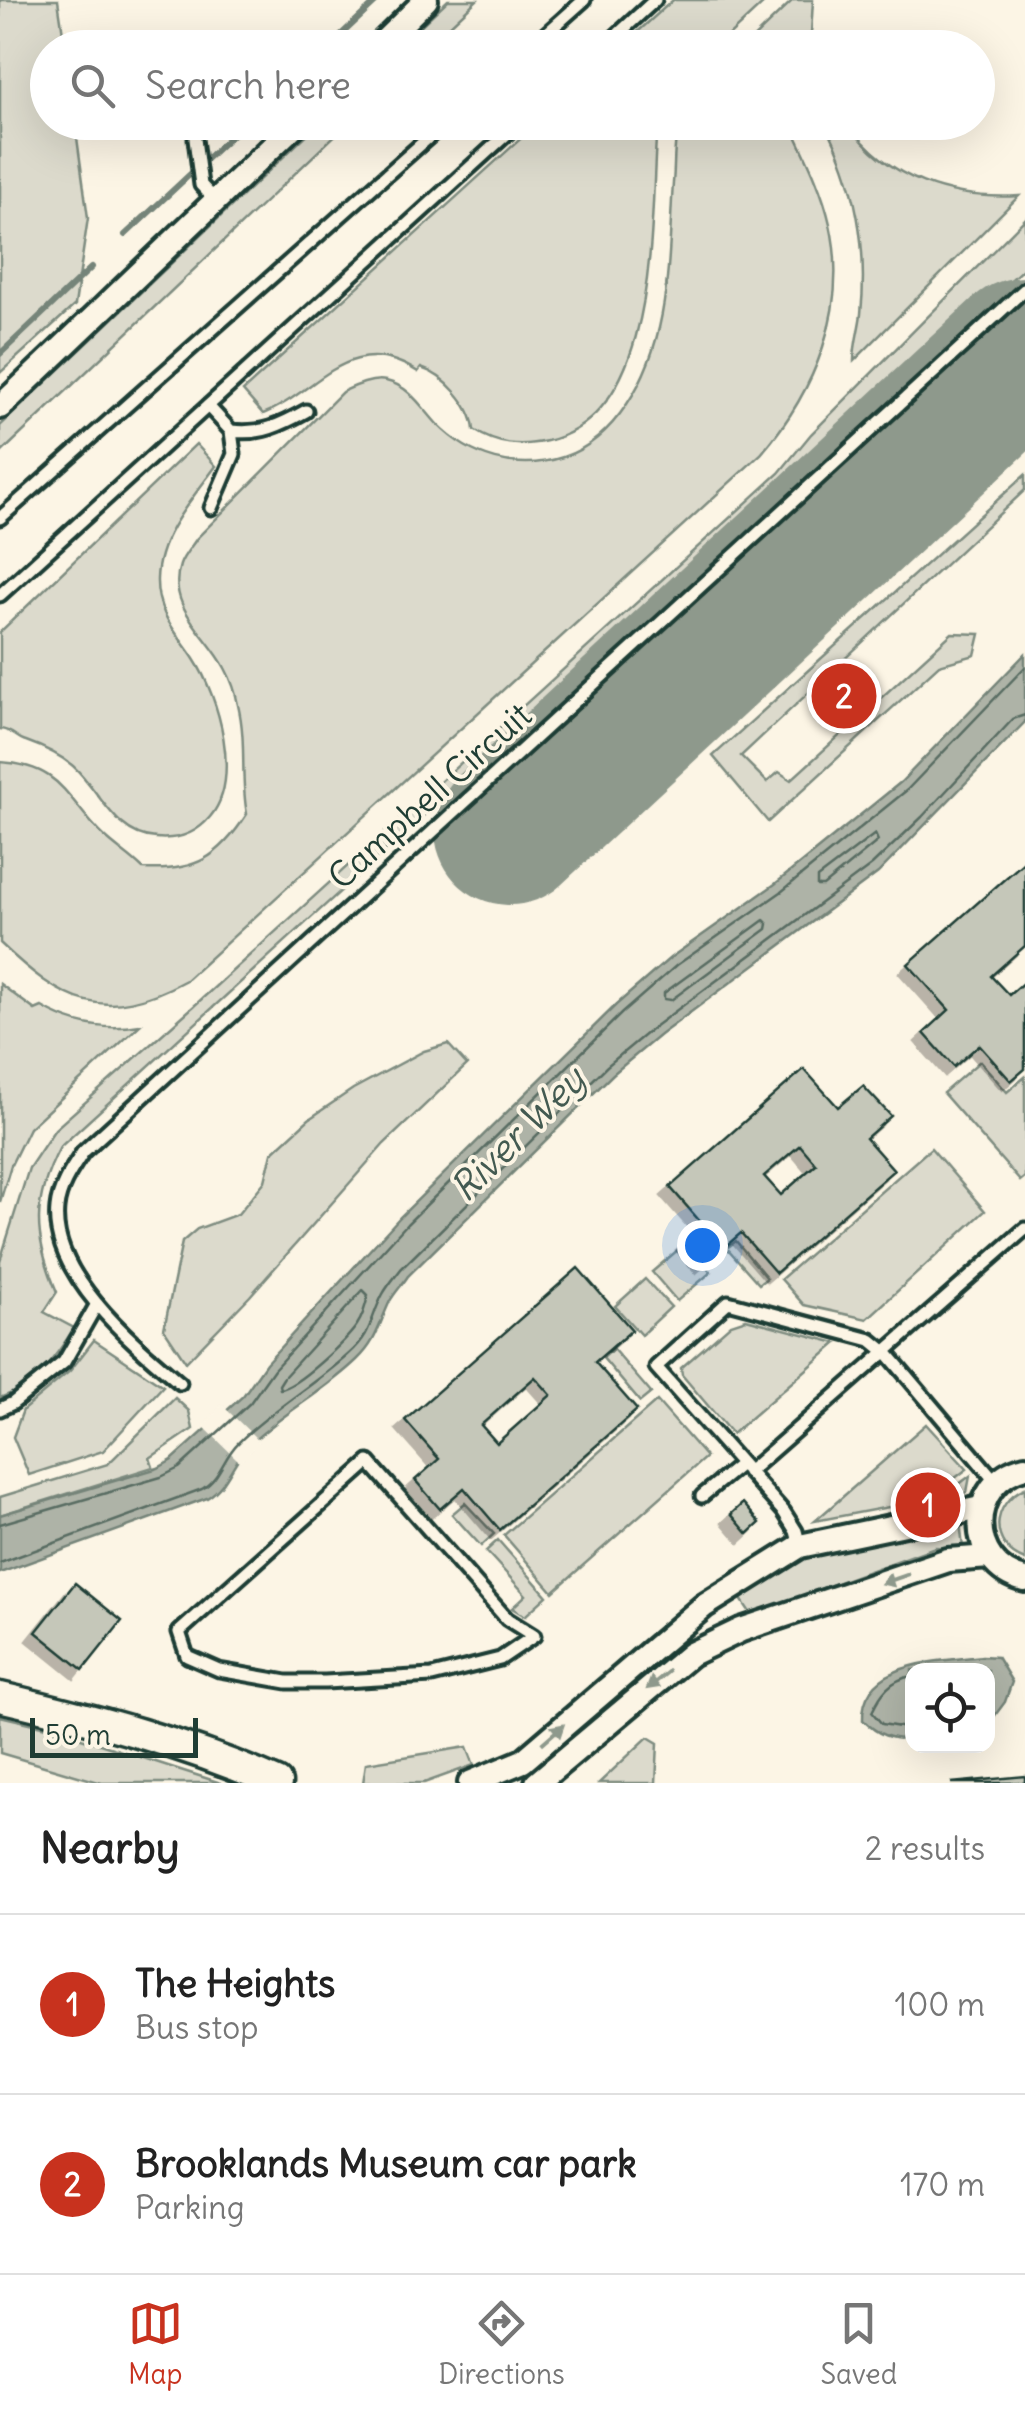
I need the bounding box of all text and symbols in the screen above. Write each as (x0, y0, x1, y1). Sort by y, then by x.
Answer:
search box (30, 30, 995, 140)
icon: search (65, 58, 120, 113)
text: Search here (145, 62, 351, 109)
pin: 2 (812, 658, 876, 734)
street label: Campbell Circuit (319, 692, 540, 898)
water label: River Wey (440, 1055, 597, 1211)
your location (677, 1220, 728, 1271)
pin: 1 (896, 1468, 960, 1542)
one-way arrow (880, 1572, 910, 1587)
map controls (905, 1663, 995, 1753)
button: locate (905, 1663, 995, 1753)
one-way arrow (646, 1669, 671, 1690)
scale bar (30, 1713, 198, 1758)
text: 50 m (45, 1717, 111, 1753)
one-way arrow (540, 1723, 565, 1745)
text: Nearby (40, 1822, 179, 1874)
text: 2 results (865, 1828, 985, 1869)
text: The Heights (135, 1960, 335, 2007)
text: 1 (66, 1984, 79, 2025)
text: 100 m (895, 1984, 985, 2025)
text: Bus stop (135, 2007, 258, 2048)
text: Brooklands Museum car park (135, 2140, 637, 2187)
text: 2 (64, 2164, 81, 2205)
text: 170 m (900, 2164, 985, 2205)
text: Parking (135, 2187, 245, 2228)
tab: Map (128, 2296, 183, 2392)
tab: Directions (438, 2296, 565, 2392)
tab: Saved (820, 2296, 897, 2392)

